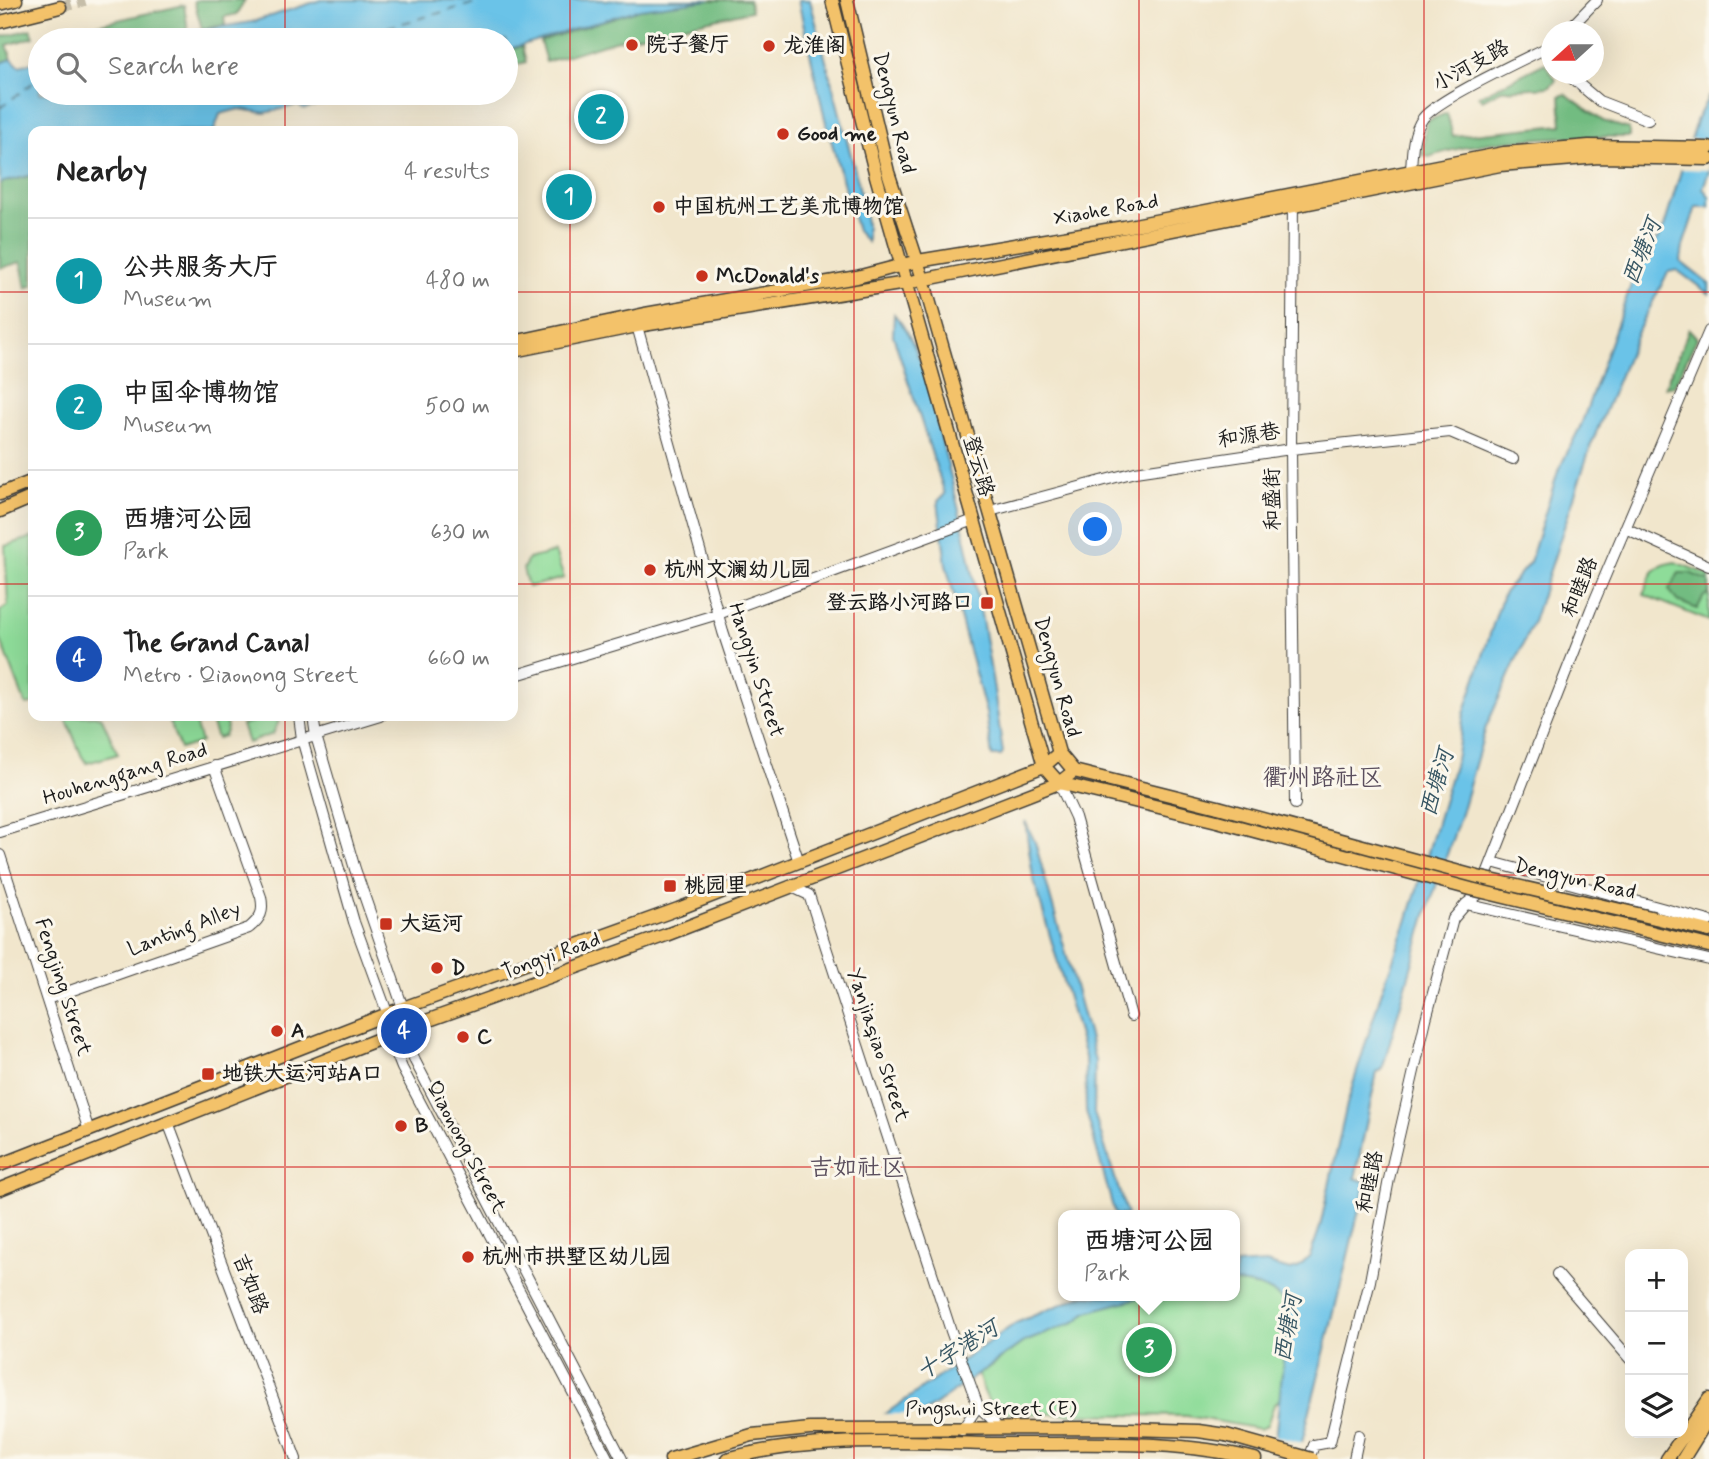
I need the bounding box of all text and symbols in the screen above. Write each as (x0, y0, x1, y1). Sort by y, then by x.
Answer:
north arrow (1541, 21, 1604, 84)
search box (28, 28, 518, 105)
place label: 院子餐厅 (646, 31, 730, 59)
place label: 龙淮阁 (783, 32, 846, 60)
street label: 小河支路 (1427, 33, 1515, 99)
marker: 院子餐厅 (624, 37, 640, 53)
marker: 龙淮阁 (761, 38, 777, 54)
icon: search (52, 48, 90, 86)
text: Search here (108, 50, 239, 84)
street label: Dengyun Road (864, 50, 923, 177)
pin: 2 (578, 91, 624, 143)
place label: Good me (797, 120, 877, 148)
marker: Good me (775, 126, 791, 142)
text: Nearby (56, 152, 147, 191)
text: 4 results (404, 157, 490, 187)
pin: 1 (546, 171, 592, 223)
street label: Xiaohe Road (1051, 187, 1161, 233)
place label: 中国杭州工艺美术博物馆 (673, 193, 904, 221)
marker: 中国杭州工艺美术博物馆 (651, 199, 667, 215)
water label: 西塘河 (1616, 211, 1671, 290)
text: 公共服务大厅 (123, 251, 279, 285)
place label: McDonald's (716, 262, 820, 290)
text: 1 (74, 266, 84, 296)
text: 480 m (426, 266, 490, 296)
marker: McDonald's (694, 268, 710, 284)
text: Museum (123, 285, 212, 315)
text: 中国伞博物馆 (123, 377, 279, 411)
text: 2 (73, 392, 85, 422)
text: 500 m (425, 392, 490, 422)
text: Museum (123, 411, 212, 441)
street label: 和源巷 (1216, 417, 1282, 455)
street label: 登云路 (956, 432, 1000, 500)
street label: 和盛街 (1258, 467, 1288, 531)
text: 西塘河公园 (123, 503, 253, 537)
your location (1078, 512, 1112, 546)
text: 3 (74, 518, 84, 548)
text: 630 m (430, 518, 490, 548)
text: Park (123, 537, 169, 567)
street label: 和睦路 (1555, 553, 1605, 621)
place label: 杭州文澜幼儿园 (664, 556, 811, 584)
marker: 杭州文澜幼儿园 (642, 562, 658, 578)
place label: 登云路小河路口 (826, 589, 973, 617)
marker: 登云路小河路口 (979, 595, 995, 611)
street label: Hangyin Street (720, 599, 791, 741)
street label: Dengyun Road (1026, 614, 1088, 741)
text: The Grand Canal (123, 627, 309, 661)
text: 4 (72, 644, 86, 674)
text: 660 m (427, 644, 490, 674)
text: Metro · Qiaonong Street (123, 661, 359, 691)
street label: Houhenggang Road (39, 736, 211, 814)
water label: 西塘河 (1414, 742, 1463, 820)
district label: 衢州路社区 (1263, 763, 1383, 794)
street label: Dengyun Road (1511, 851, 1639, 908)
place label: 桃园里 (684, 872, 747, 900)
marker: 桃园里 (662, 878, 678, 894)
street label: Lanting Alley (123, 895, 245, 965)
place label: 大运河 (400, 910, 463, 938)
street label: Fengjing Street (27, 915, 99, 1060)
marker: 大运河 (378, 916, 394, 932)
street label: Tongyi Road (498, 925, 605, 988)
place label: D (451, 954, 465, 982)
marker: D (429, 960, 445, 976)
street label: Yanjiaqiao Street (840, 965, 916, 1126)
pin: 4 (381, 1005, 427, 1057)
place label: A (291, 1017, 305, 1045)
marker: A (269, 1023, 285, 1039)
place label: C (477, 1023, 492, 1051)
marker: C (455, 1029, 471, 1045)
place label: 地铁大运河站A口 (222, 1060, 383, 1088)
marker: 地铁大运河站A口 (200, 1066, 216, 1082)
street label: Qiaonong Street (418, 1076, 513, 1219)
place label: B (415, 1112, 428, 1140)
marker: B (393, 1118, 409, 1134)
street label: 和睦路 (1350, 1148, 1390, 1216)
district label: 吉如社区 (809, 1153, 905, 1184)
popup (1058, 1210, 1240, 1301)
text: 西塘河公园 (1084, 1225, 1214, 1259)
place label: 杭州市拱墅区幼儿园 (482, 1243, 671, 1271)
marker: 杭州市拱墅区幼儿园 (460, 1249, 476, 1265)
map controls (1625, 1249, 1688, 1438)
button: + (1625, 1249, 1688, 1312)
street label: 吉如路 (226, 1250, 274, 1318)
text: Park (1084, 1259, 1130, 1289)
water label: 西塘河 (1268, 1287, 1310, 1365)
water label: 十字港河 (911, 1312, 1008, 1388)
button: − (1625, 1312, 1688, 1375)
pin: 3 (1126, 1324, 1172, 1376)
button: layers (1625, 1375, 1688, 1438)
street label: Pingshui Street (E) (905, 1395, 1077, 1424)

